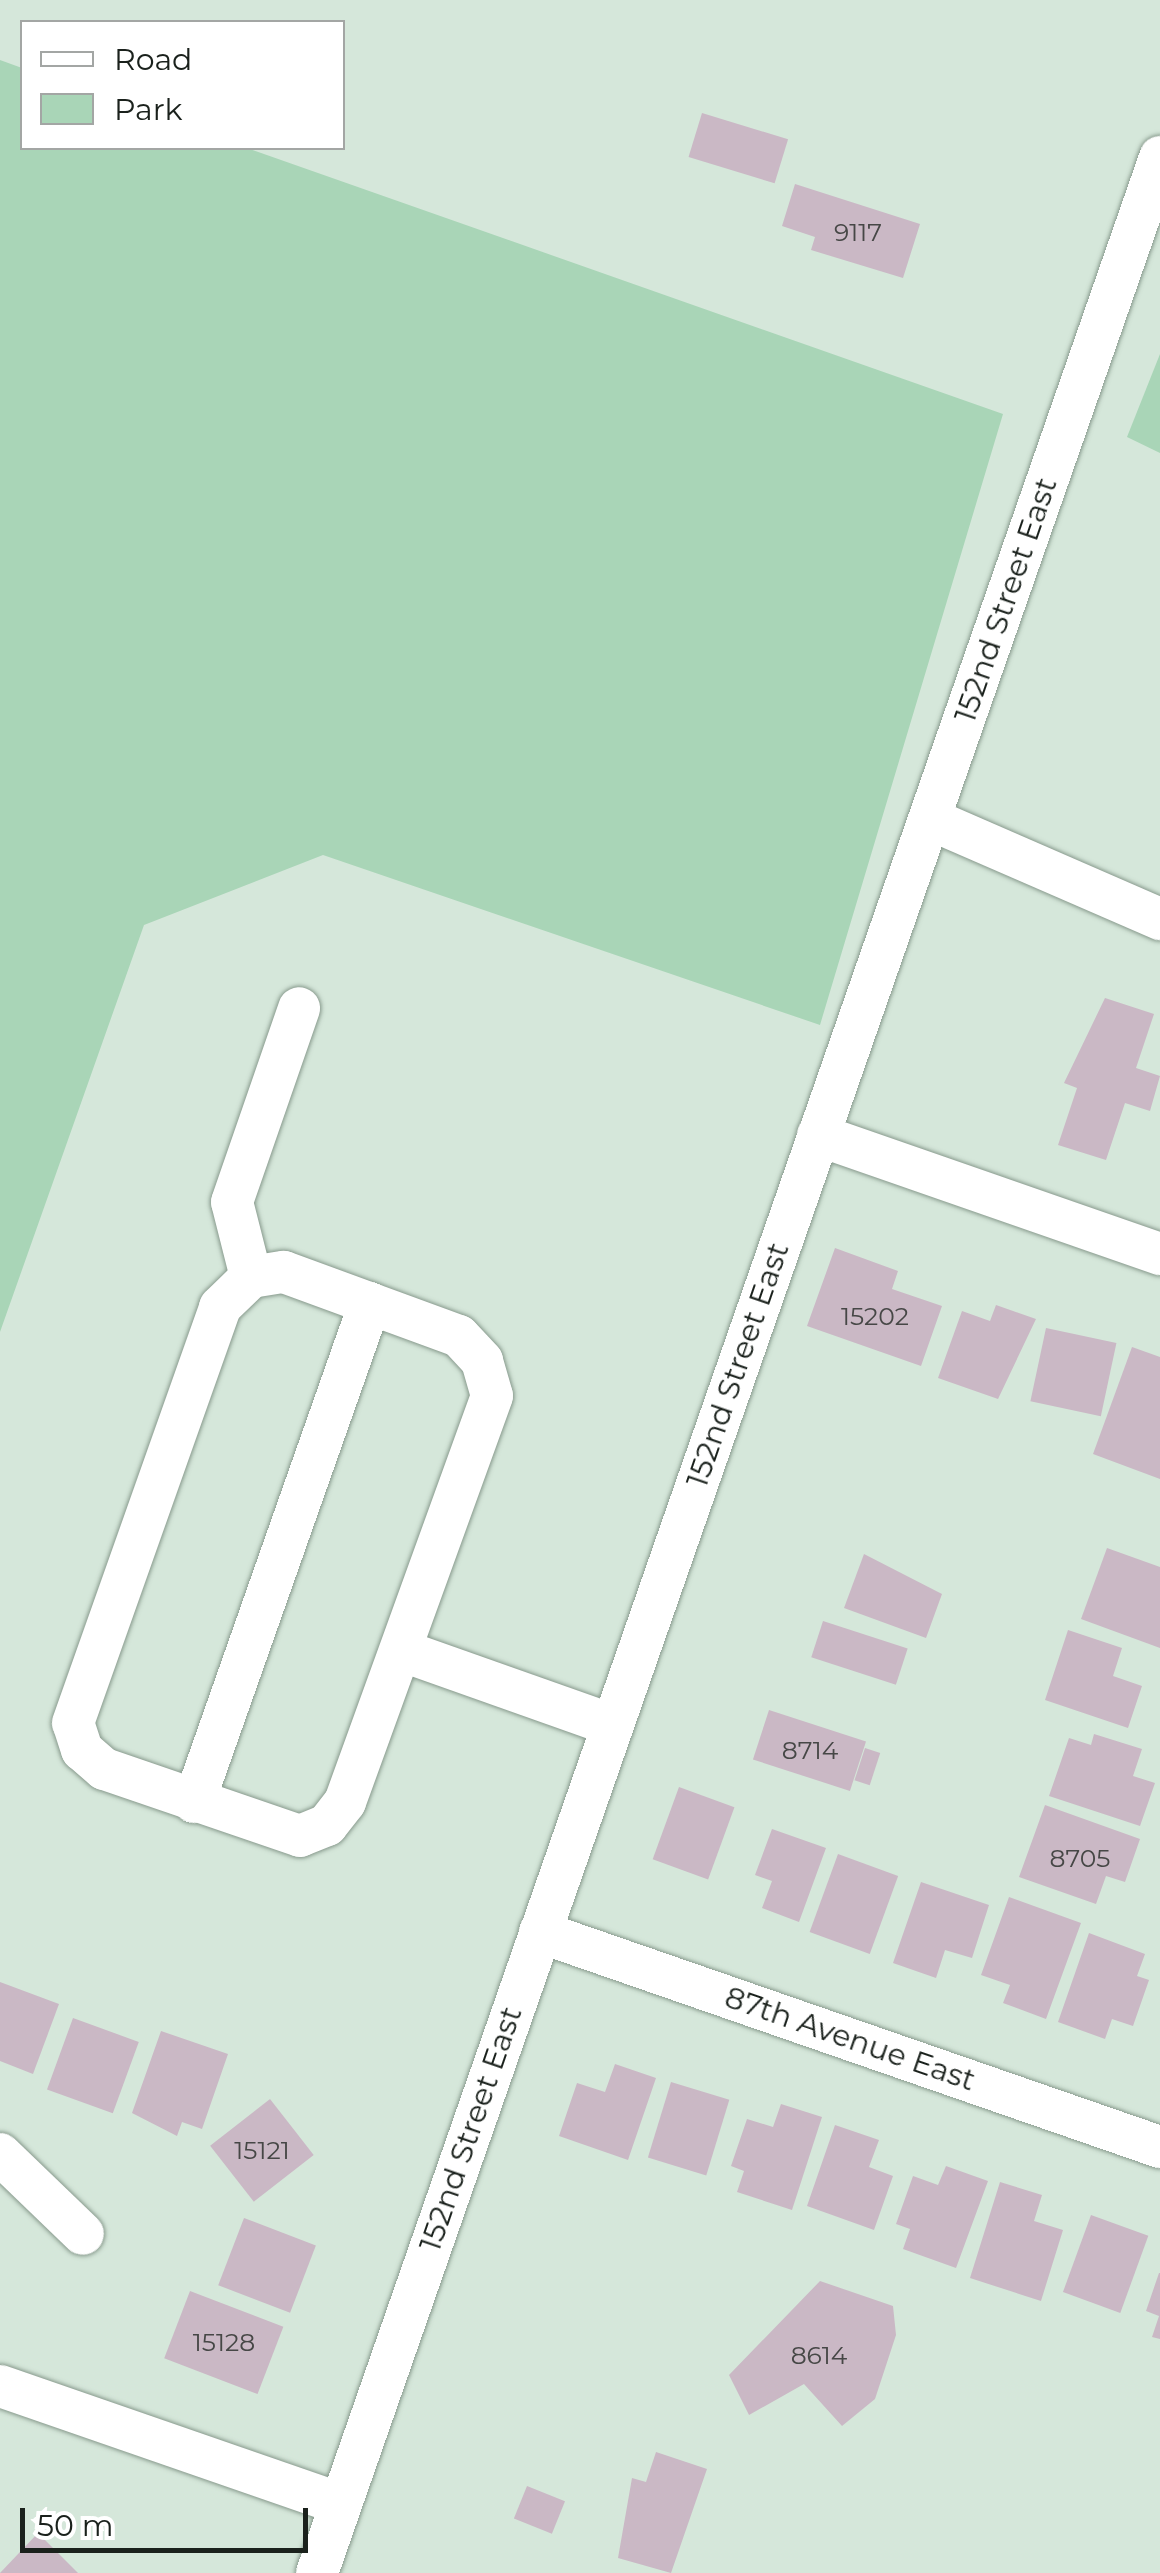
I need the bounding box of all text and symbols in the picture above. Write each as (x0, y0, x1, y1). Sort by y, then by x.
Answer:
legend (20, 20, 345, 150)
text: Road (114, 41, 192, 78)
text: Park (114, 91, 183, 128)
house number: 9117 (834, 217, 882, 247)
street label: 152nd Street East (947, 473, 1065, 727)
street label: 152nd Street East (679, 1238, 797, 1492)
house number: 15202 (841, 1301, 909, 1331)
house number: 8714 (782, 1735, 838, 1765)
house number: 8705 (1050, 1843, 1110, 1873)
street label: 87th Avenue East (720, 1979, 980, 2099)
street label: 152nd Street East (412, 2002, 530, 2256)
house number: 15121 (234, 2135, 290, 2165)
house number: 15128 (193, 2327, 255, 2357)
house number: 8614 (791, 2340, 847, 2370)
scale bar (25, 2488, 312, 2550)
text: 50 m (37, 2507, 114, 2544)

